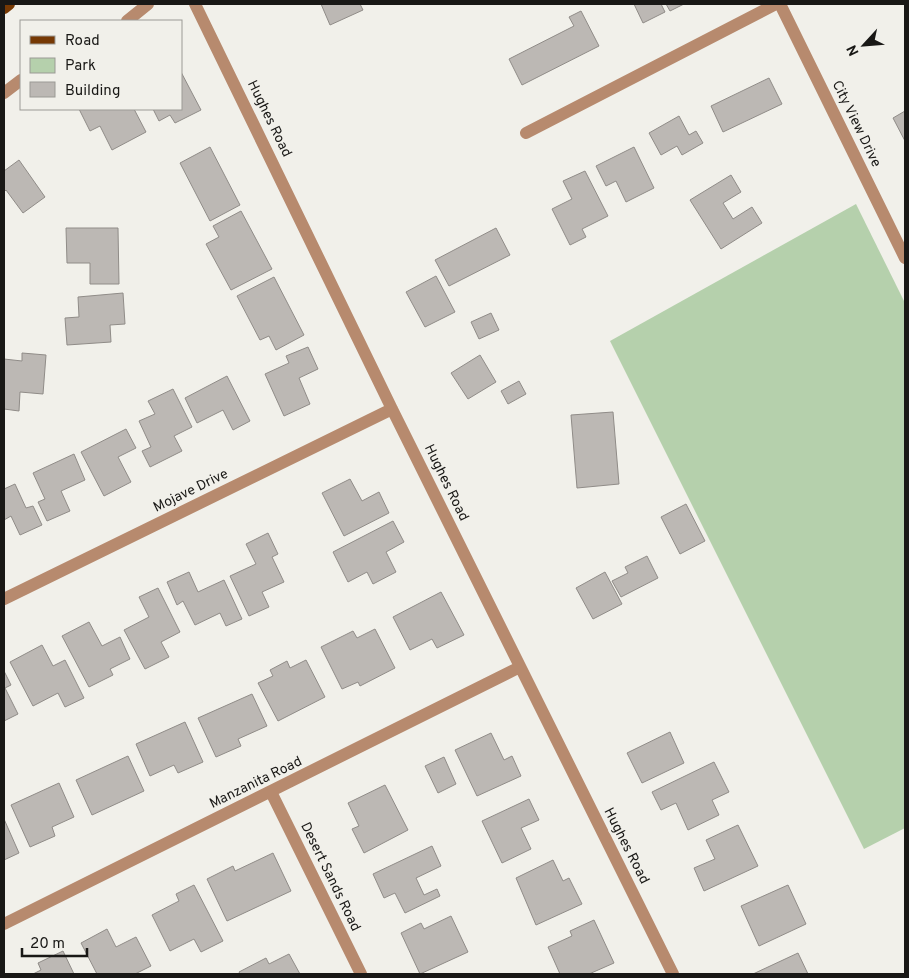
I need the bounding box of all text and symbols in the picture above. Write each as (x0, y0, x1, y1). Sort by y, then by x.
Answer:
legend (20, 20, 182, 110)
north arrow (839, 20, 889, 70)
text: Road (65, 32, 100, 51)
text: N (844, 42, 864, 58)
text: Park (65, 57, 96, 76)
street label: Hughes Road (243, 78, 295, 160)
street label: City View Drive (828, 78, 884, 170)
text: Building (65, 82, 120, 101)
street label: Hughes Road (420, 442, 472, 524)
street label: Mojave Drive (151, 466, 231, 516)
street label: Manzanita Road (207, 753, 305, 813)
street label: Hughes Road (600, 805, 652, 887)
street label: Desert Sands Road (296, 820, 364, 934)
scale bar (22, 926, 88, 958)
text: 20 m (30, 935, 65, 954)

